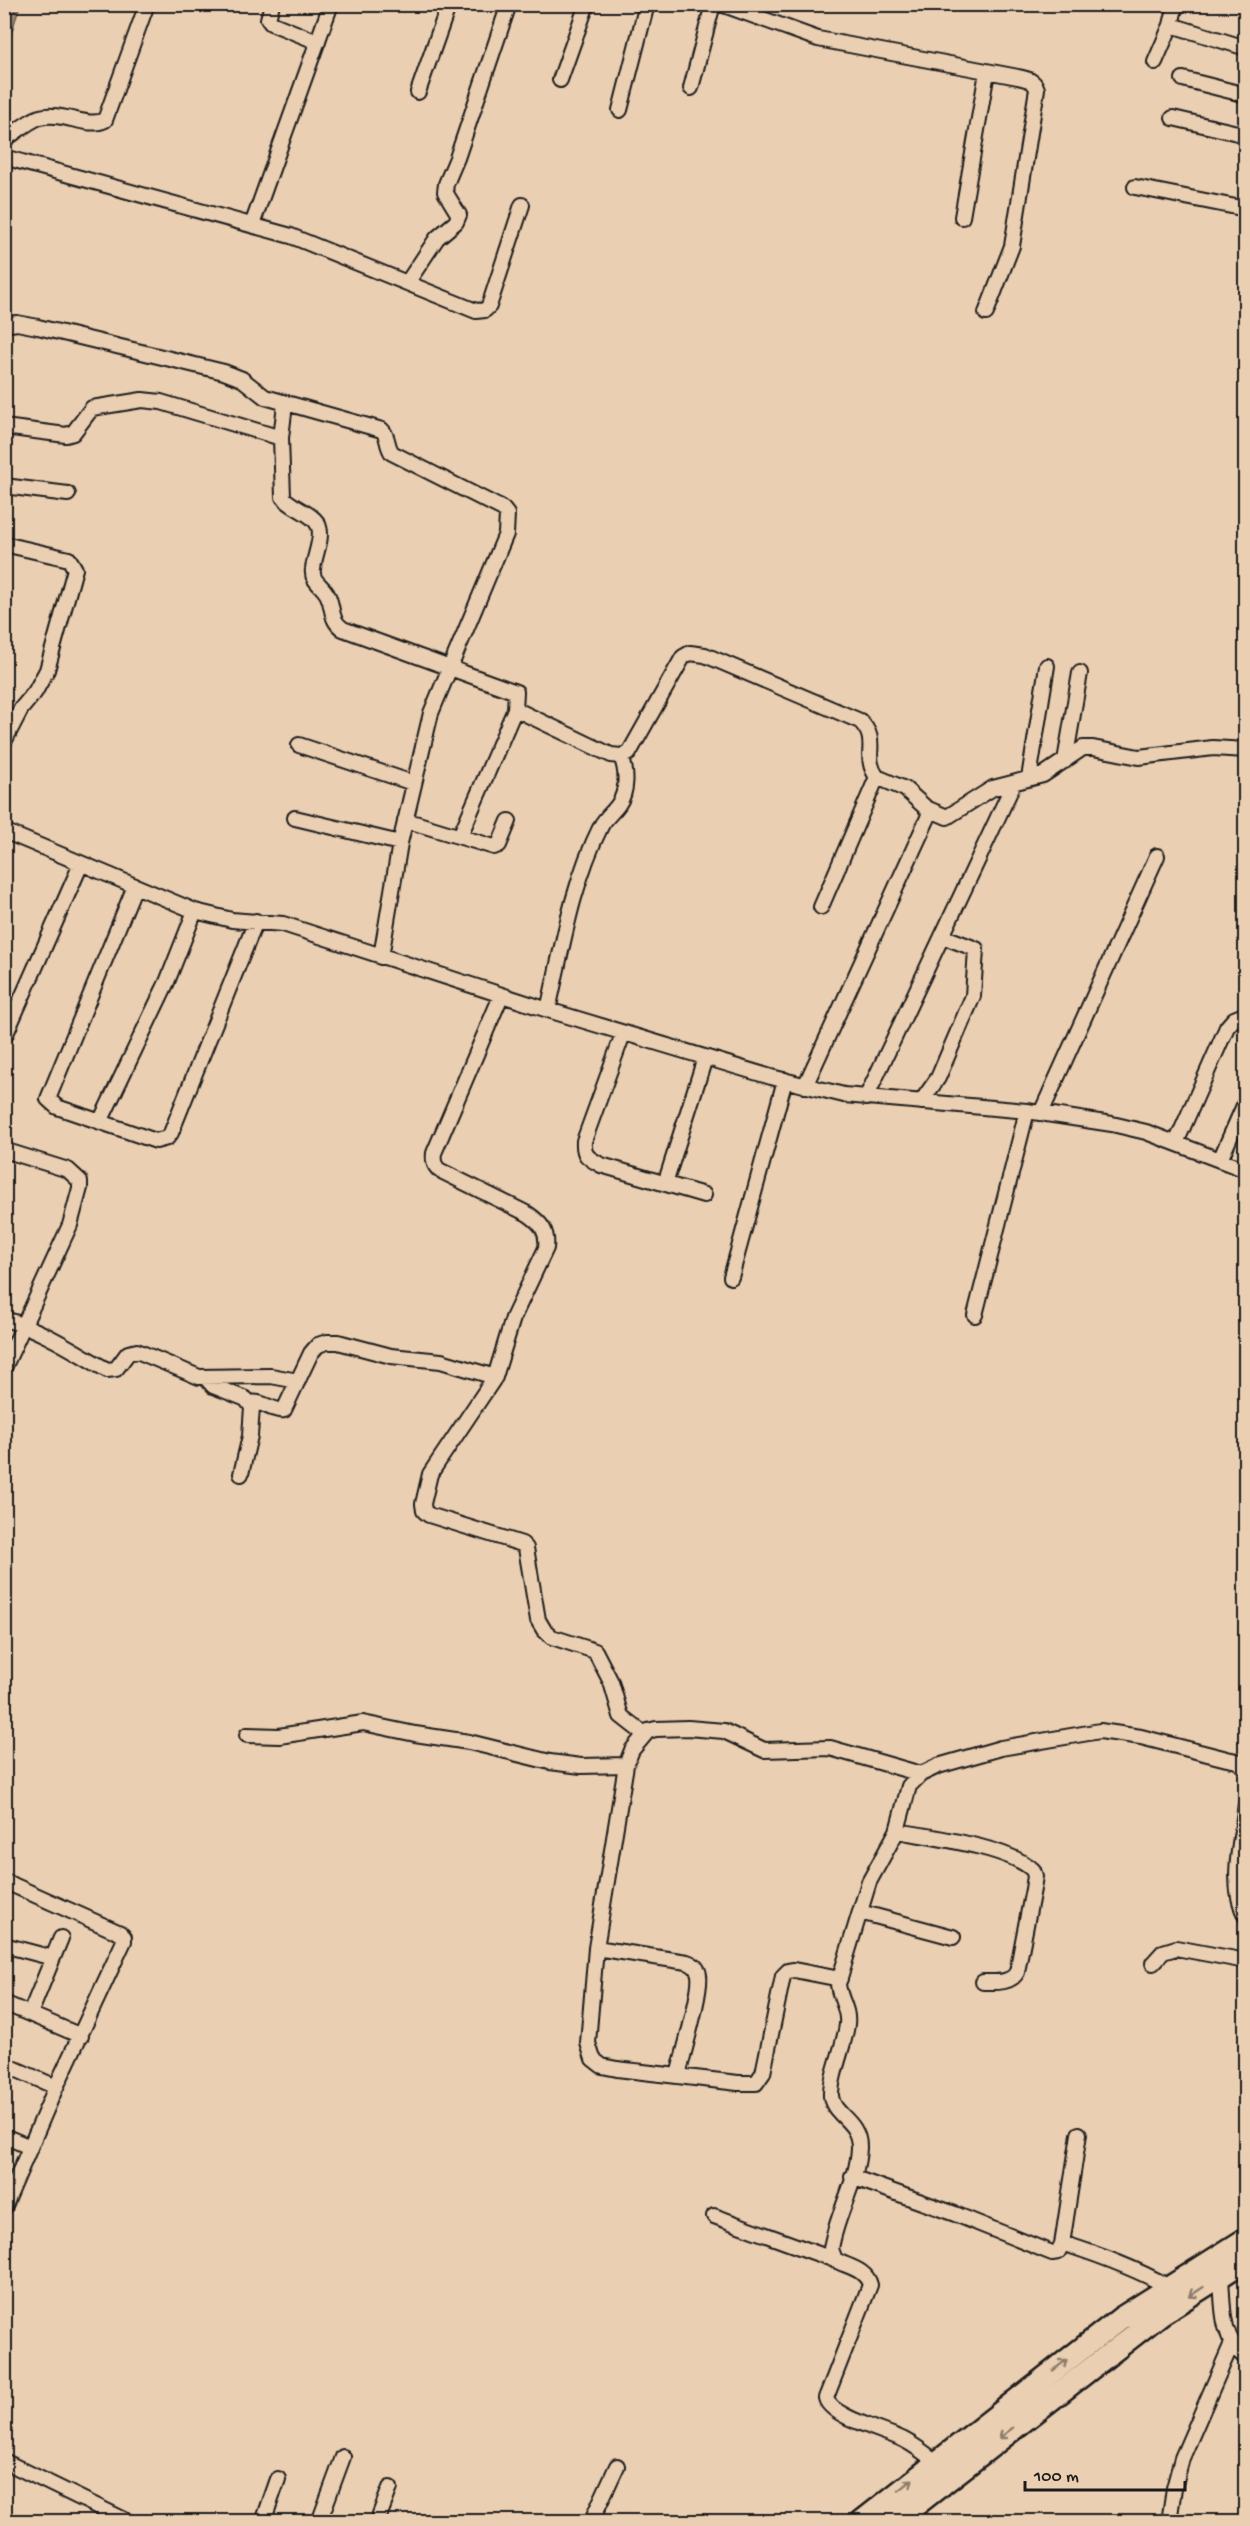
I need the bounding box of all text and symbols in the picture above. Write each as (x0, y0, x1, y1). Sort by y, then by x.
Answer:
one-way arrow (1188, 2286, 1205, 2298)
one-way arrow (1052, 2359, 1068, 2372)
one-way arrow (998, 2427, 1014, 2440)
scale bar (1025, 2454, 1186, 2492)
text: 100 m (1033, 2467, 1079, 2488)
one-way arrow (898, 2479, 914, 2492)

